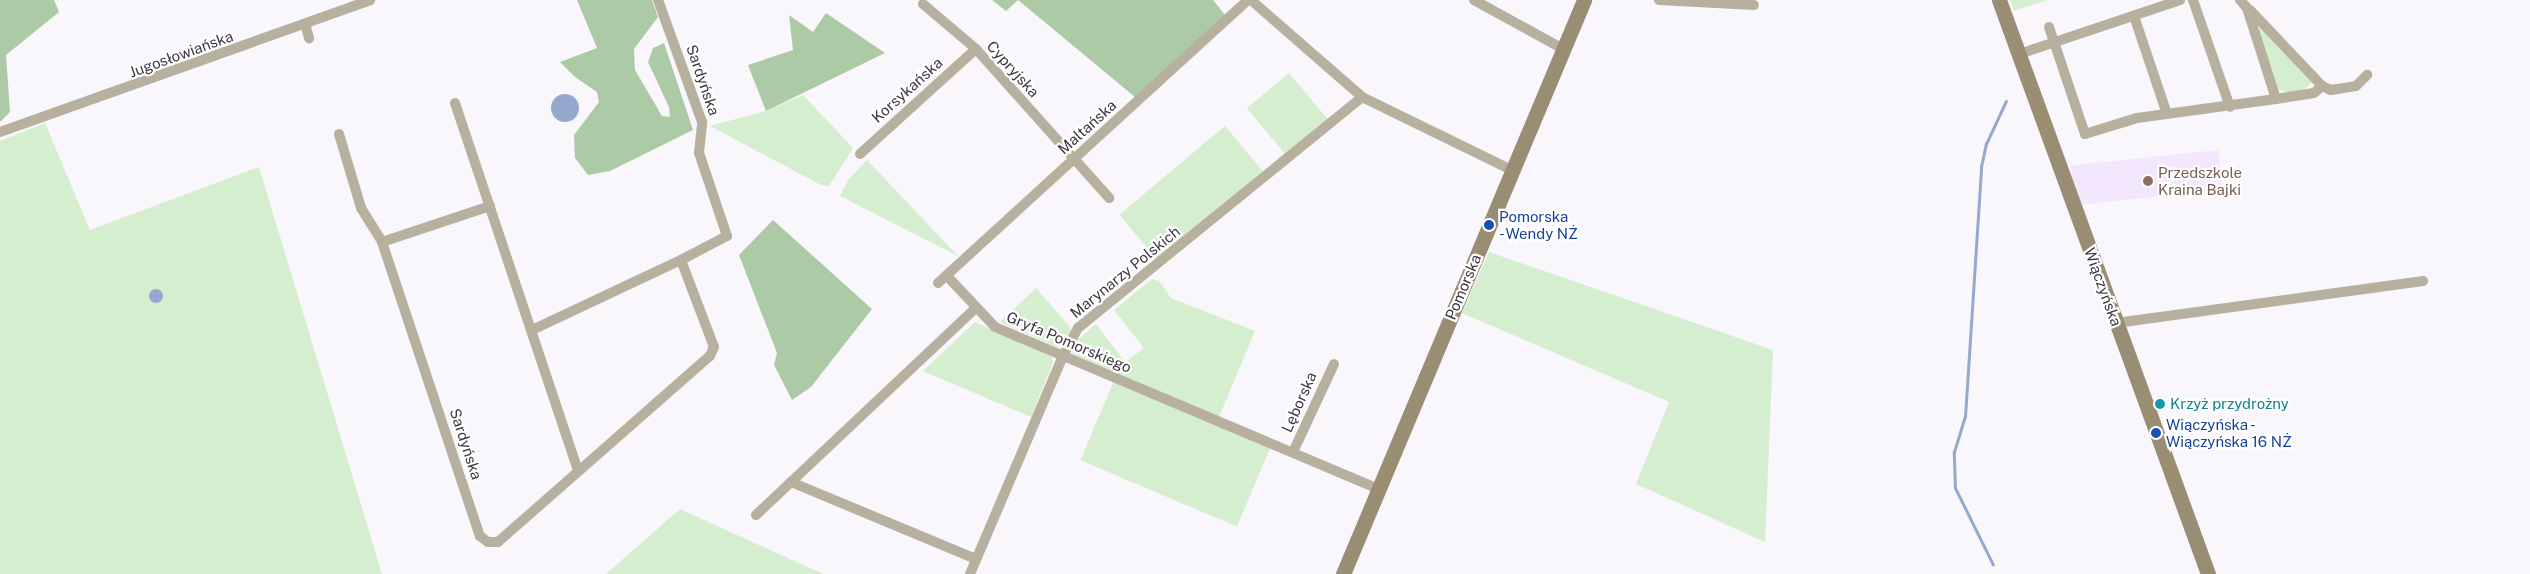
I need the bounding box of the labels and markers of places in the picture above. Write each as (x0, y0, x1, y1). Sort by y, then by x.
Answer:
place label: Przedszkole Kraina Bajki (2158, 163, 2242, 198)
marker: Przedszkole Kraina Bajki (2142, 175, 2154, 187)
place label: Pomorska - Wendy NŻ (1499, 207, 1581, 242)
marker: Pomorska - Wendy NŻ (1483, 219, 1495, 231)
place label: Krzyż przydrożny (2170, 395, 2289, 413)
marker: Krzyż przydrożny (2154, 398, 2166, 410)
place label: Wiączyńska - Wiączyńska 16 NŻ (2166, 415, 2292, 450)
marker: Wiączyńska - Wiączyńska 16 NŻ (2150, 427, 2162, 439)

